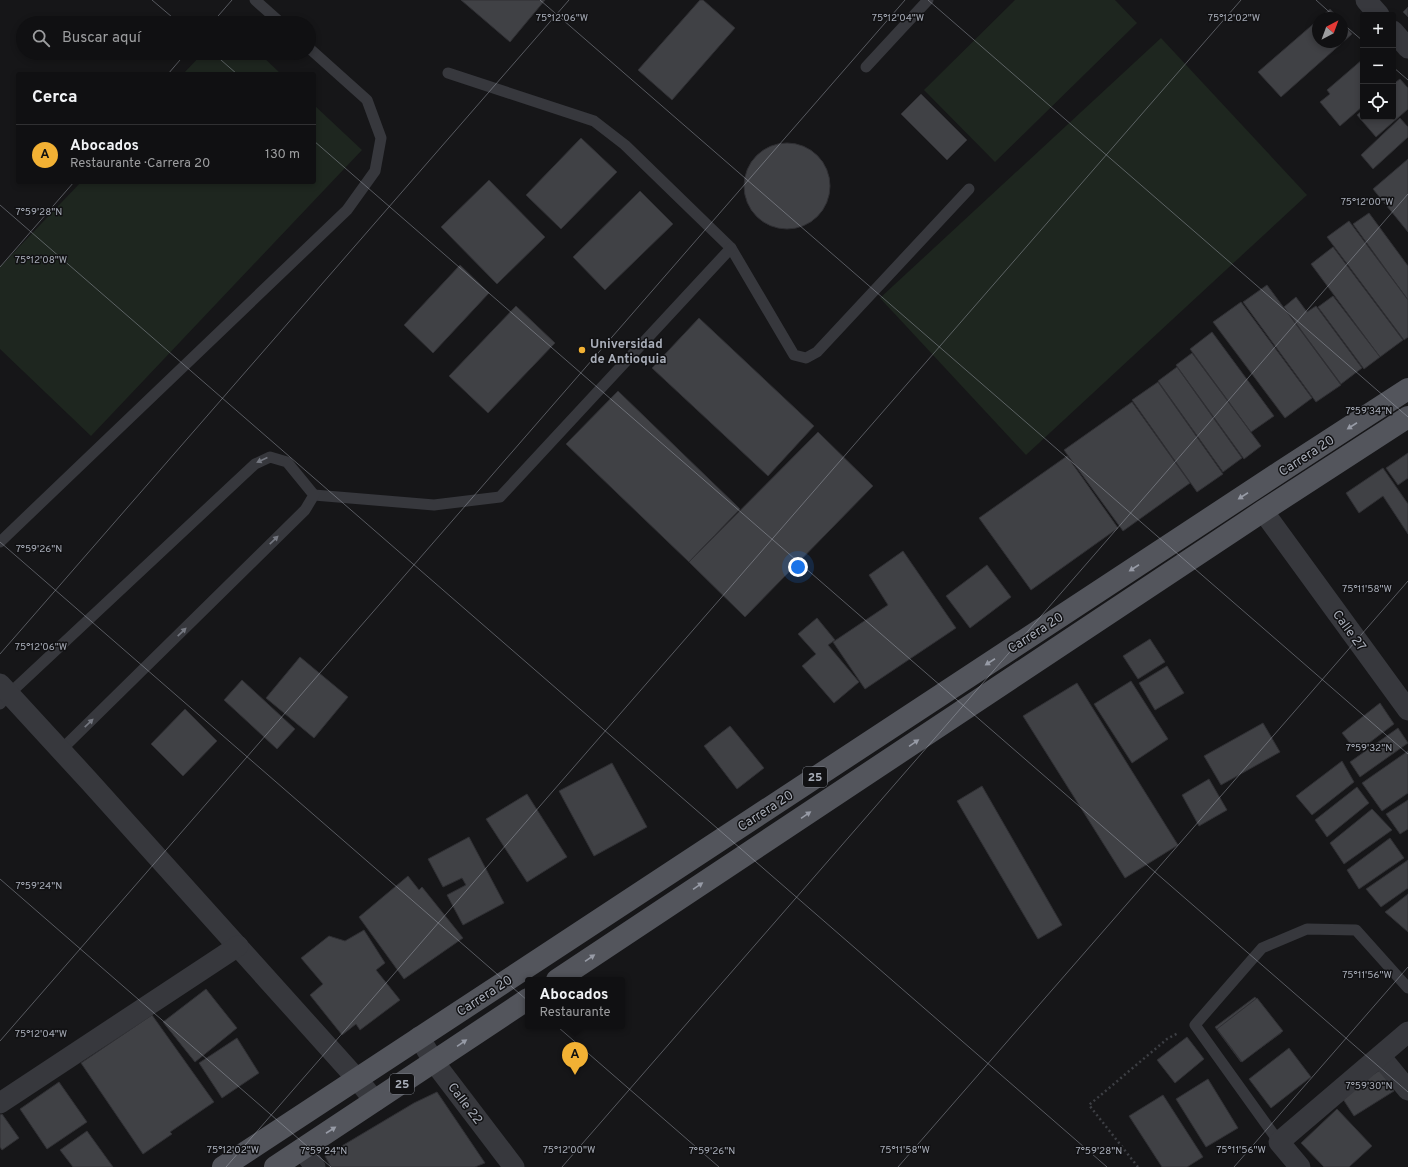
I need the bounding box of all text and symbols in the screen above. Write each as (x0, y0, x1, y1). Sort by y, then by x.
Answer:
text: 75°12'06"W (536, 12, 588, 25)
text: 75°12'04"W (872, 12, 924, 25)
text: 75°12'02"W (1208, 12, 1260, 25)
north arrow (1312, 12, 1348, 48)
map controls (1360, 12, 1396, 120)
button: + (1360, 12, 1396, 48)
search box (16, 16, 316, 60)
icon: search (30, 27, 52, 49)
text: Buscar aquí (62, 29, 141, 48)
button: − (1360, 48, 1396, 84)
button: locate (1360, 84, 1396, 120)
text: Cerca (32, 87, 78, 109)
text: Abocados (70, 137, 139, 156)
text: A (40, 147, 50, 163)
text: 130 m (265, 147, 300, 163)
text: Restaurante · Carrera 20 (70, 156, 210, 172)
text: 75°12'00"W (1341, 196, 1393, 209)
text: 7°59'28"N (16, 206, 62, 219)
text: 75°12'08"W (15, 254, 67, 267)
place label: Universidad de Antioquia (590, 337, 666, 368)
marker: Universidad de Antioquia (577, 345, 587, 355)
text: 7°59'34"N (1346, 405, 1392, 418)
one-way arrow (1346, 422, 1358, 429)
street label: Carrera 20 (1276, 433, 1338, 481)
one-way arrow (256, 457, 268, 464)
one-way arrow (1237, 492, 1248, 500)
one-way arrow (269, 536, 279, 545)
text: 7°59'26"N (16, 543, 62, 556)
your location (788, 557, 808, 577)
one-way arrow (1128, 564, 1140, 571)
text: 75°11'58"W (1342, 583, 1392, 596)
street label: Calle 27 (1328, 608, 1369, 655)
street label: Carrera 20 (1005, 610, 1067, 658)
one-way arrow (177, 627, 187, 636)
text: 75°12'06"W (15, 641, 67, 654)
one-way arrow (985, 658, 995, 666)
one-way arrow (84, 718, 94, 728)
one-way arrow (909, 739, 920, 746)
text: 7°59'32"N (1346, 742, 1392, 755)
road number: 25 (803, 767, 827, 787)
street label: Carrera 20 (735, 788, 797, 836)
one-way arrow (800, 811, 812, 818)
text: 7°59'24"N (16, 880, 62, 893)
one-way arrow (692, 883, 704, 890)
one-way arrow (584, 955, 595, 962)
text: 75°11'56"W (1342, 969, 1392, 982)
street label: Carrera 20 (454, 973, 516, 1021)
popup (525, 977, 625, 1029)
text: Abocados (540, 986, 609, 1005)
text: Restaurante (540, 1005, 610, 1021)
text: 75°12'04"W (15, 1028, 67, 1041)
one-way arrow (457, 1039, 467, 1047)
pin: A (562, 1042, 588, 1075)
road number: 25 (390, 1074, 414, 1094)
street label: Calle 22 (444, 1080, 485, 1128)
text: 7°59'30"N (1346, 1080, 1392, 1093)
one-way arrow (325, 1126, 336, 1134)
text: 75°12'02"W (207, 1144, 259, 1157)
text: 75°12'00"W (543, 1144, 595, 1157)
text: 75°11'58"W (880, 1144, 930, 1157)
text: 75°11'56"W (1216, 1144, 1266, 1157)
text: 7°59'24"N (301, 1145, 347, 1158)
text: 7°59'26"N (689, 1145, 735, 1158)
text: 7°59'28"N (1076, 1145, 1122, 1158)

